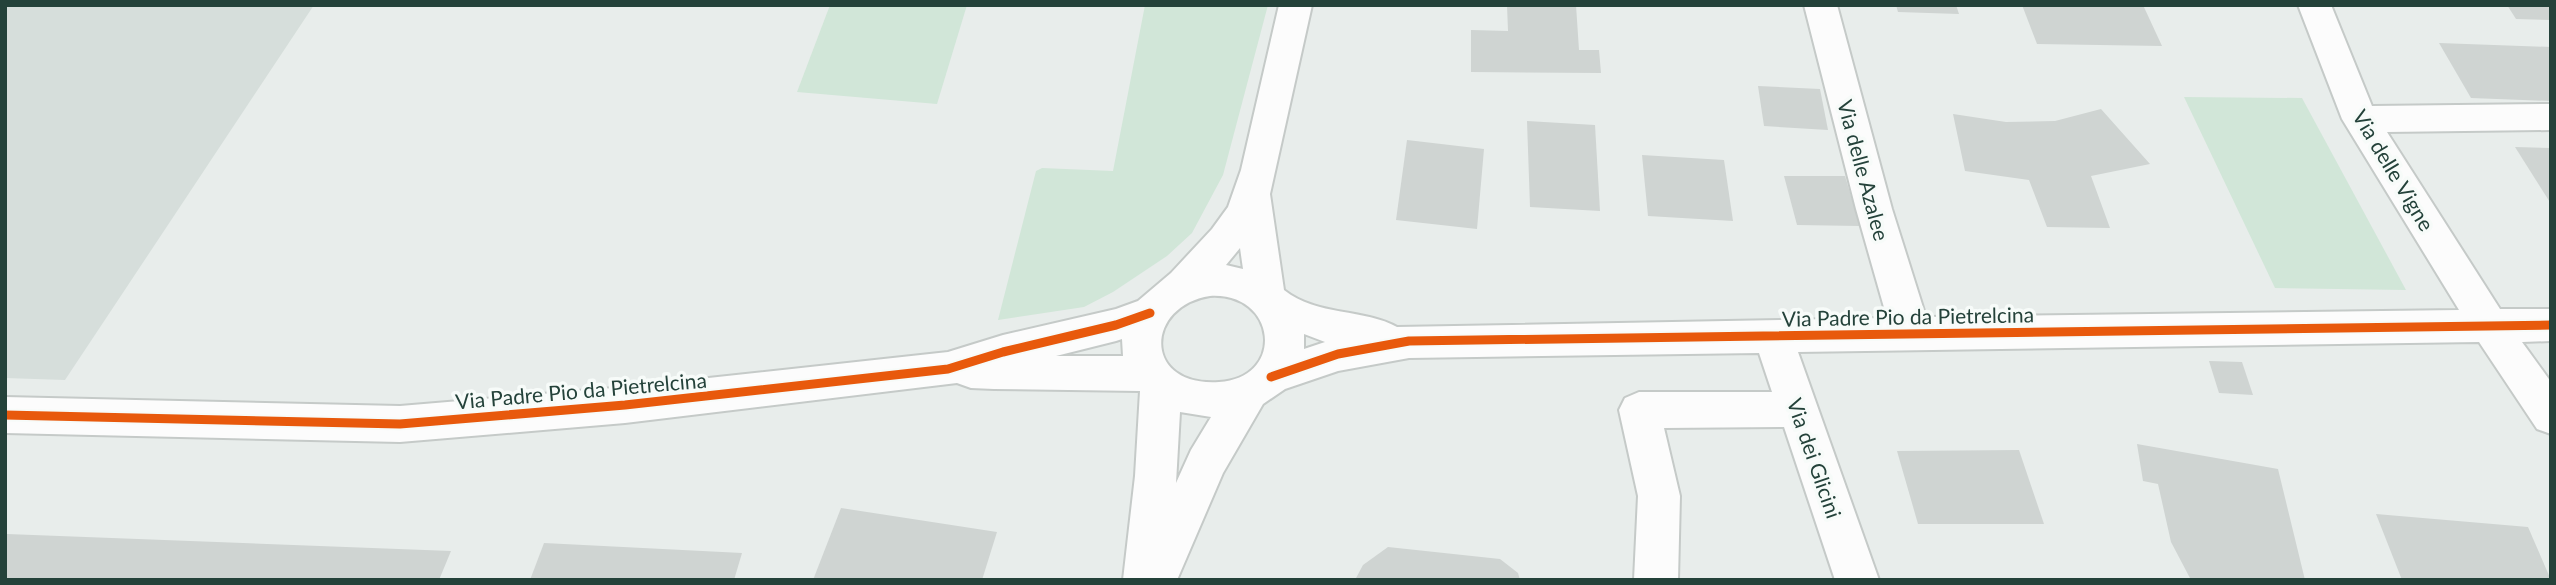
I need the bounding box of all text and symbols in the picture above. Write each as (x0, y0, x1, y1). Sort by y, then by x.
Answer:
street label: Via delle Azalee (1833, 97, 1895, 243)
street label: Via delle Vigne (2348, 105, 2440, 235)
street label: Via Padre Pio da Pietrelcina (1782, 301, 2034, 331)
street label: Via Padre Pio da Pietrelcina (454, 367, 708, 413)
street label: Via dei Glicini (1783, 395, 1847, 521)

